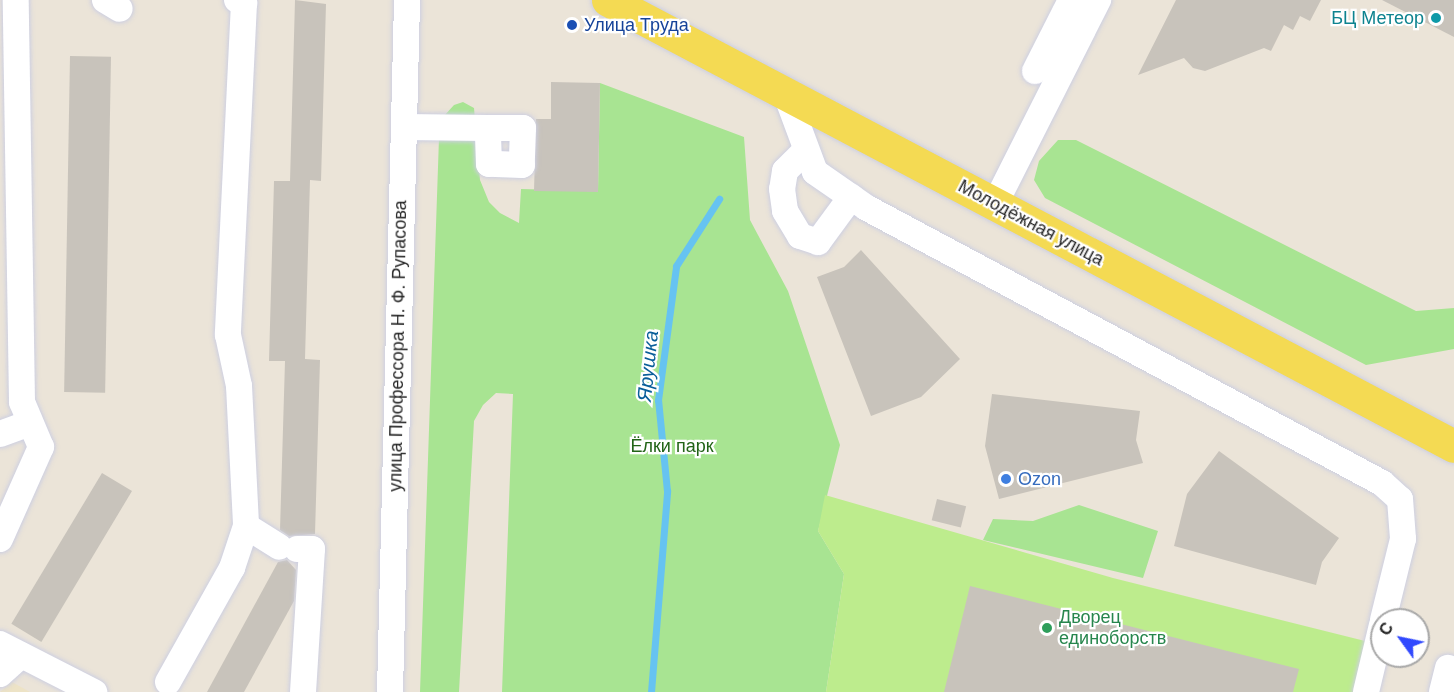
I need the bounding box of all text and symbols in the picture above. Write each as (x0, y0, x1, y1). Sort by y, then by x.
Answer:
place label: БЦ Метеор (1331, 7, 1424, 29)
marker: БЦ Метеор (1429, 11, 1443, 25)
place label: Улица Труда (584, 14, 689, 36)
marker: Улица Труда (565, 18, 579, 32)
street label: Молодёжная улица (954, 175, 1108, 271)
street label: улица Профессора Н. Ф. Рупасова (385, 200, 411, 492)
water label: Ярушка (632, 329, 664, 403)
park label: Ёлки парк (630, 435, 714, 457)
place label: Ozon (1018, 468, 1061, 490)
marker: Ozon (999, 472, 1013, 486)
place label: Дворец единоборств (1059, 607, 1166, 650)
north arrow (1370, 608, 1430, 668)
text: С (1376, 620, 1396, 638)
marker: Дворец единоборств (1040, 621, 1054, 635)

